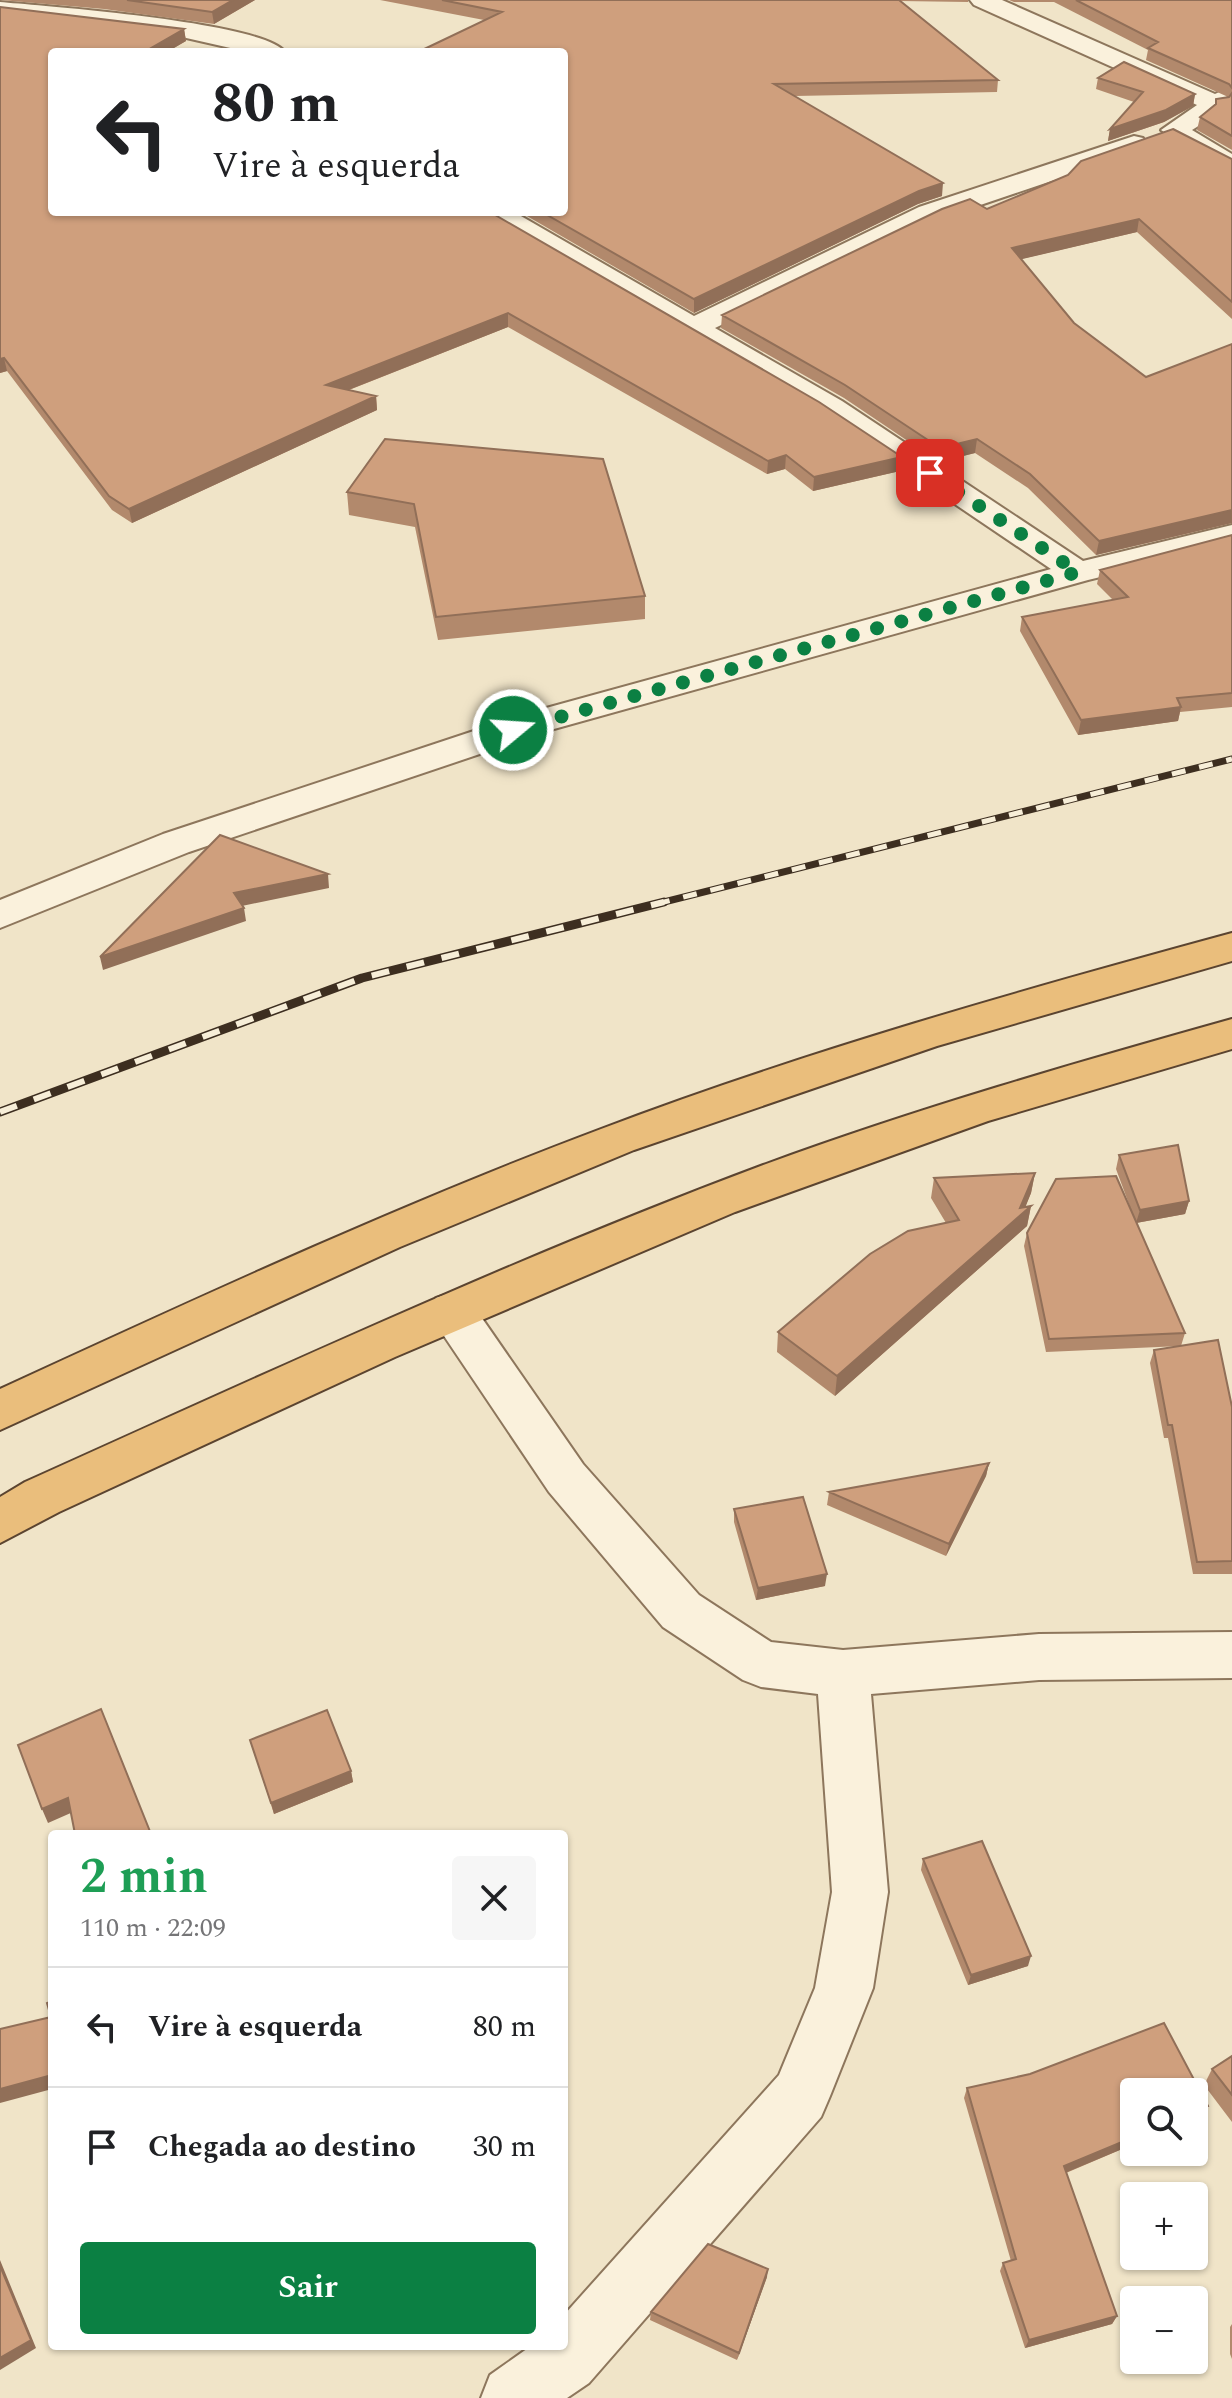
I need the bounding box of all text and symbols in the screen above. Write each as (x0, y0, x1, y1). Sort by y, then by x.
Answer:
text: 80 m (212, 62, 339, 147)
icon: left (80, 80, 184, 184)
text: Vire à esquerda (212, 139, 460, 194)
pin (896, 439, 964, 507)
icon: arrive (908, 451, 952, 495)
position arrow (471, 688, 555, 772)
text: 2 min (80, 1841, 208, 1914)
button: close (452, 1856, 536, 1940)
text: 110 m · 22:09 (80, 1908, 226, 1948)
text: Vire à esquerda (148, 2004, 362, 2050)
text: 80 m (473, 2004, 536, 2050)
icon: left (80, 2005, 124, 2049)
map controls (1120, 2078, 1208, 2374)
button: search (1120, 2078, 1208, 2166)
text: Chegada ao destino (148, 2124, 416, 2170)
text: 30 m (473, 2124, 536, 2170)
icon: arrive (80, 2125, 124, 2169)
button: + (1120, 2182, 1208, 2270)
button: Sair (80, 2242, 536, 2334)
button: − (1120, 2286, 1208, 2374)

